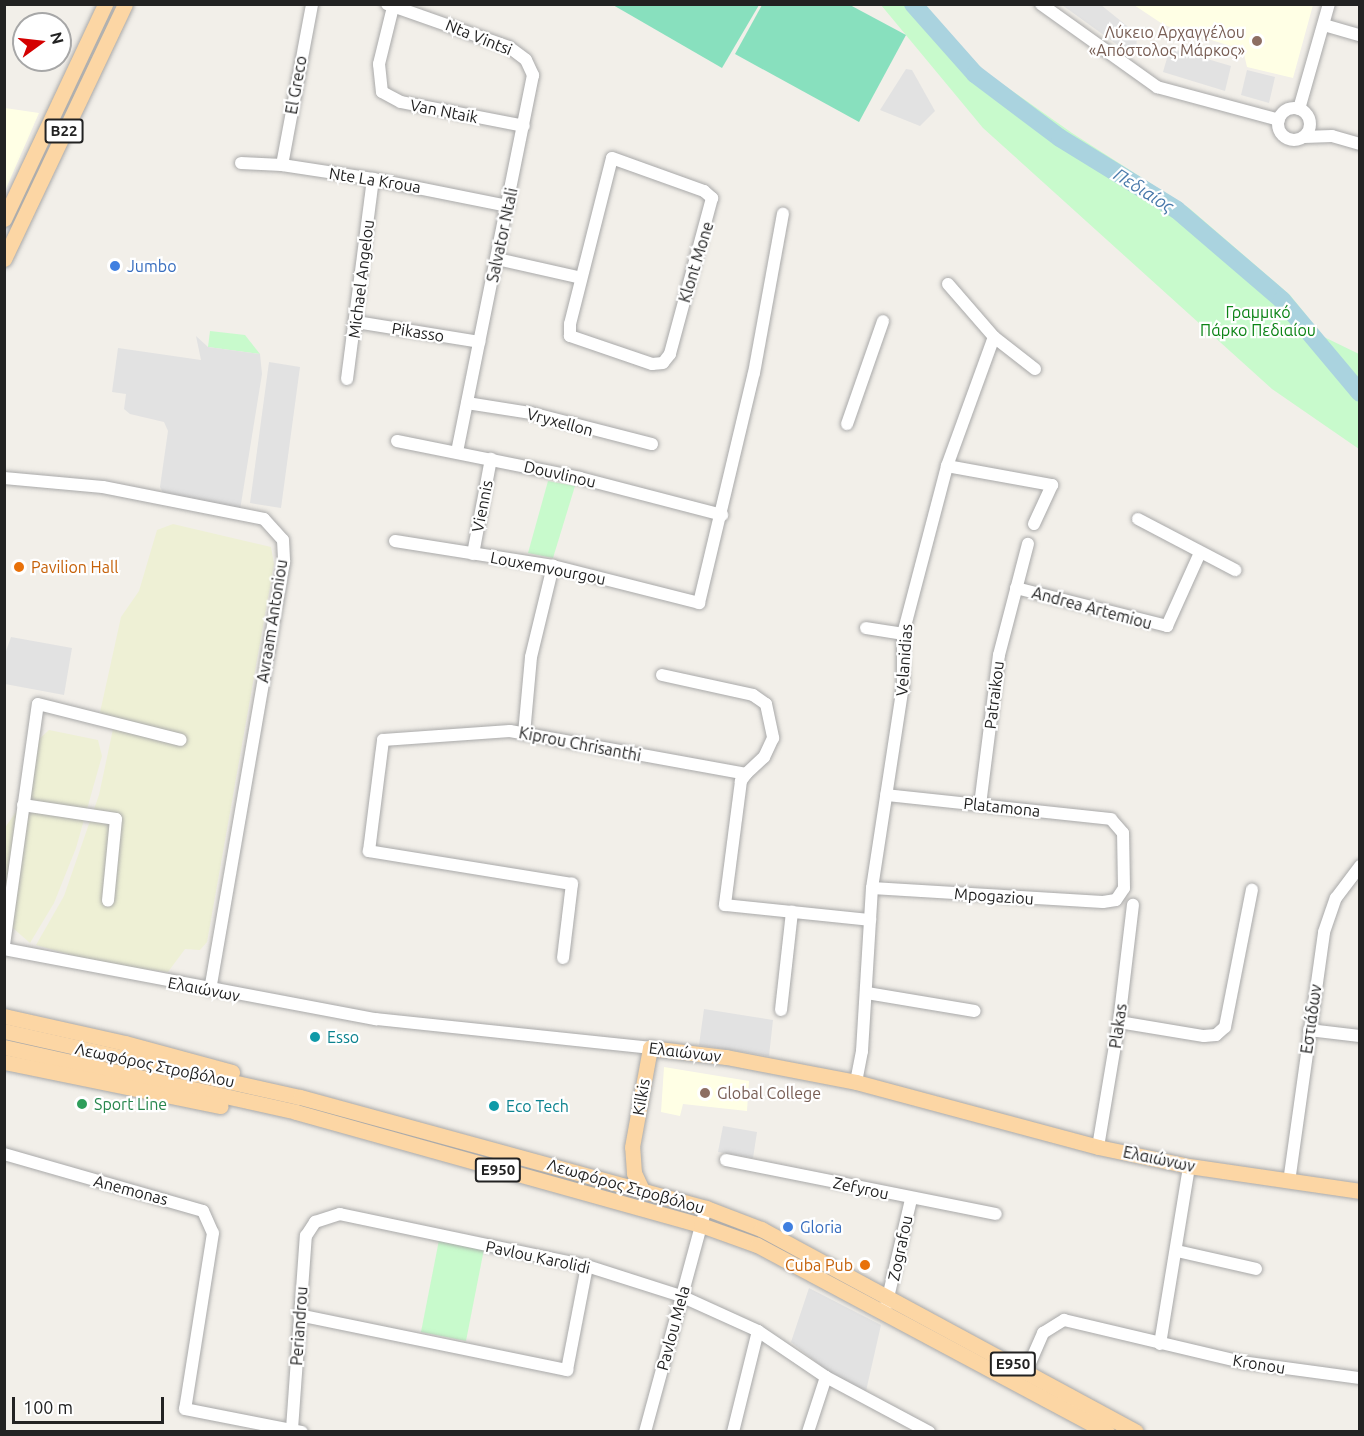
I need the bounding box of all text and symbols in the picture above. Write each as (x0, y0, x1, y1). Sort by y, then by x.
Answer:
north arrow (12, 12, 72, 72)
street label: Nta Vintsi (443, 15, 515, 59)
place label: Λύκειο Αρχαγγέλου «Απόστολος Μάρκος» (1089, 22, 1245, 60)
text: N (47, 30, 68, 46)
marker: Λύκειο Αρχαγγέλου «Απόστολος Μάρκος» (1250, 34, 1264, 48)
street label: El Greco (281, 54, 311, 116)
street label: Van Ntaik (408, 95, 480, 127)
road number: B22 (44, 119, 84, 143)
street label: Nte La Kroua (328, 163, 422, 197)
water label: Πεδιαίος (1110, 163, 1178, 217)
street label: Salvator Ntali (483, 186, 521, 284)
street label: Michael Angelou (344, 219, 378, 339)
street label: Klont Mone (675, 219, 717, 305)
place label: Jumbo (127, 256, 177, 276)
marker: Jumbo (108, 259, 122, 273)
park label: Γραμμικό Πάρκο Πεδιαίου (1200, 302, 1316, 340)
street label: Pikasso (390, 318, 446, 346)
street label: Vryxellon (525, 404, 595, 440)
street label: Douvlinou (522, 456, 598, 492)
street label: Viennis (468, 478, 496, 534)
street label: Louxemvourgou (489, 547, 607, 589)
place label: Pavilion Hall (31, 557, 118, 577)
street label: Avraam Antoniou (253, 558, 291, 684)
marker: Pavilion Hall (12, 560, 26, 574)
street label: Andrea Artemiou (1030, 583, 1154, 633)
street label: Velanidias (892, 623, 916, 697)
street label: Patraikou (980, 660, 1008, 730)
street label: Kiprou Chrisanthi (517, 723, 643, 765)
street label: Platamona (963, 793, 1041, 821)
street label: Mpogaziou (954, 884, 1034, 908)
street label: Ελαιώνων (166, 973, 242, 1005)
street label: Εστιάδων (1297, 983, 1325, 1055)
street label: Plakas (1105, 1002, 1131, 1050)
place label: Esso (327, 1027, 359, 1047)
marker: Esso (308, 1030, 322, 1044)
street label: Ελαιώνων (648, 1038, 722, 1066)
street label: Λεωφόρος Στροβόλου (74, 1039, 236, 1091)
street label: Kilkis (628, 1077, 654, 1117)
place label: Global College (717, 1083, 821, 1103)
marker: Global College (698, 1086, 712, 1100)
place label: Sport Line (94, 1094, 167, 1114)
place label: Eco Tech (506, 1096, 569, 1116)
marker: Sport Line (75, 1097, 89, 1111)
marker: Eco Tech (487, 1099, 501, 1113)
street label: Ελαιώνων (1121, 1142, 1197, 1176)
street label: Λεωφόρος Στροβόλου (545, 1154, 707, 1218)
road number: E950 (474, 1158, 522, 1182)
street label: Anemonas (92, 1171, 170, 1209)
street label: Zefyrou (831, 1173, 891, 1203)
street label: Zografou (884, 1214, 916, 1282)
place label: Gloria (800, 1217, 842, 1237)
marker: Gloria (781, 1220, 795, 1234)
street label: Pavlou Karolidi (484, 1237, 592, 1277)
place label: Cuba Pub (785, 1255, 853, 1275)
marker: Cuba Pub (858, 1258, 872, 1272)
street label: Pavlou Mela (652, 1284, 694, 1372)
street label: Periandrou (287, 1286, 311, 1366)
street label: Kronou (1231, 1350, 1287, 1378)
road number: E950 (989, 1352, 1037, 1376)
scale bar (15, 1385, 166, 1423)
text: 100 m (23, 1397, 73, 1417)

